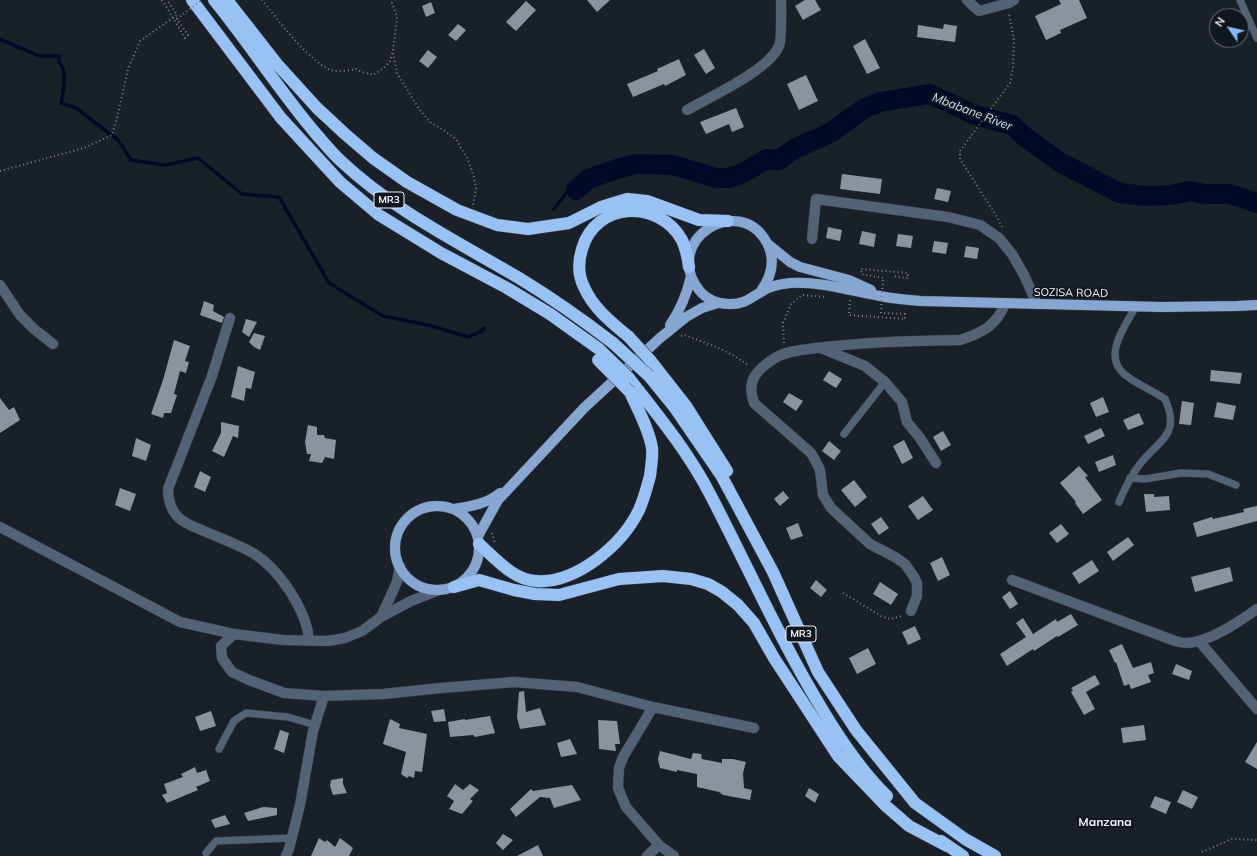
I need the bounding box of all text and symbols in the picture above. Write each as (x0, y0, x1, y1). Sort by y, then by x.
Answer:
north arrow (1209, 8, 1249, 48)
text: N (1212, 14, 1228, 29)
water label: Mbabane River (930, 90, 1014, 134)
road number: MR3 (374, 192, 404, 208)
street label: SOZISA ROAD (1034, 286, 1108, 300)
road number: MR3 (786, 626, 816, 642)
district label: Manzana (1078, 815, 1132, 829)

